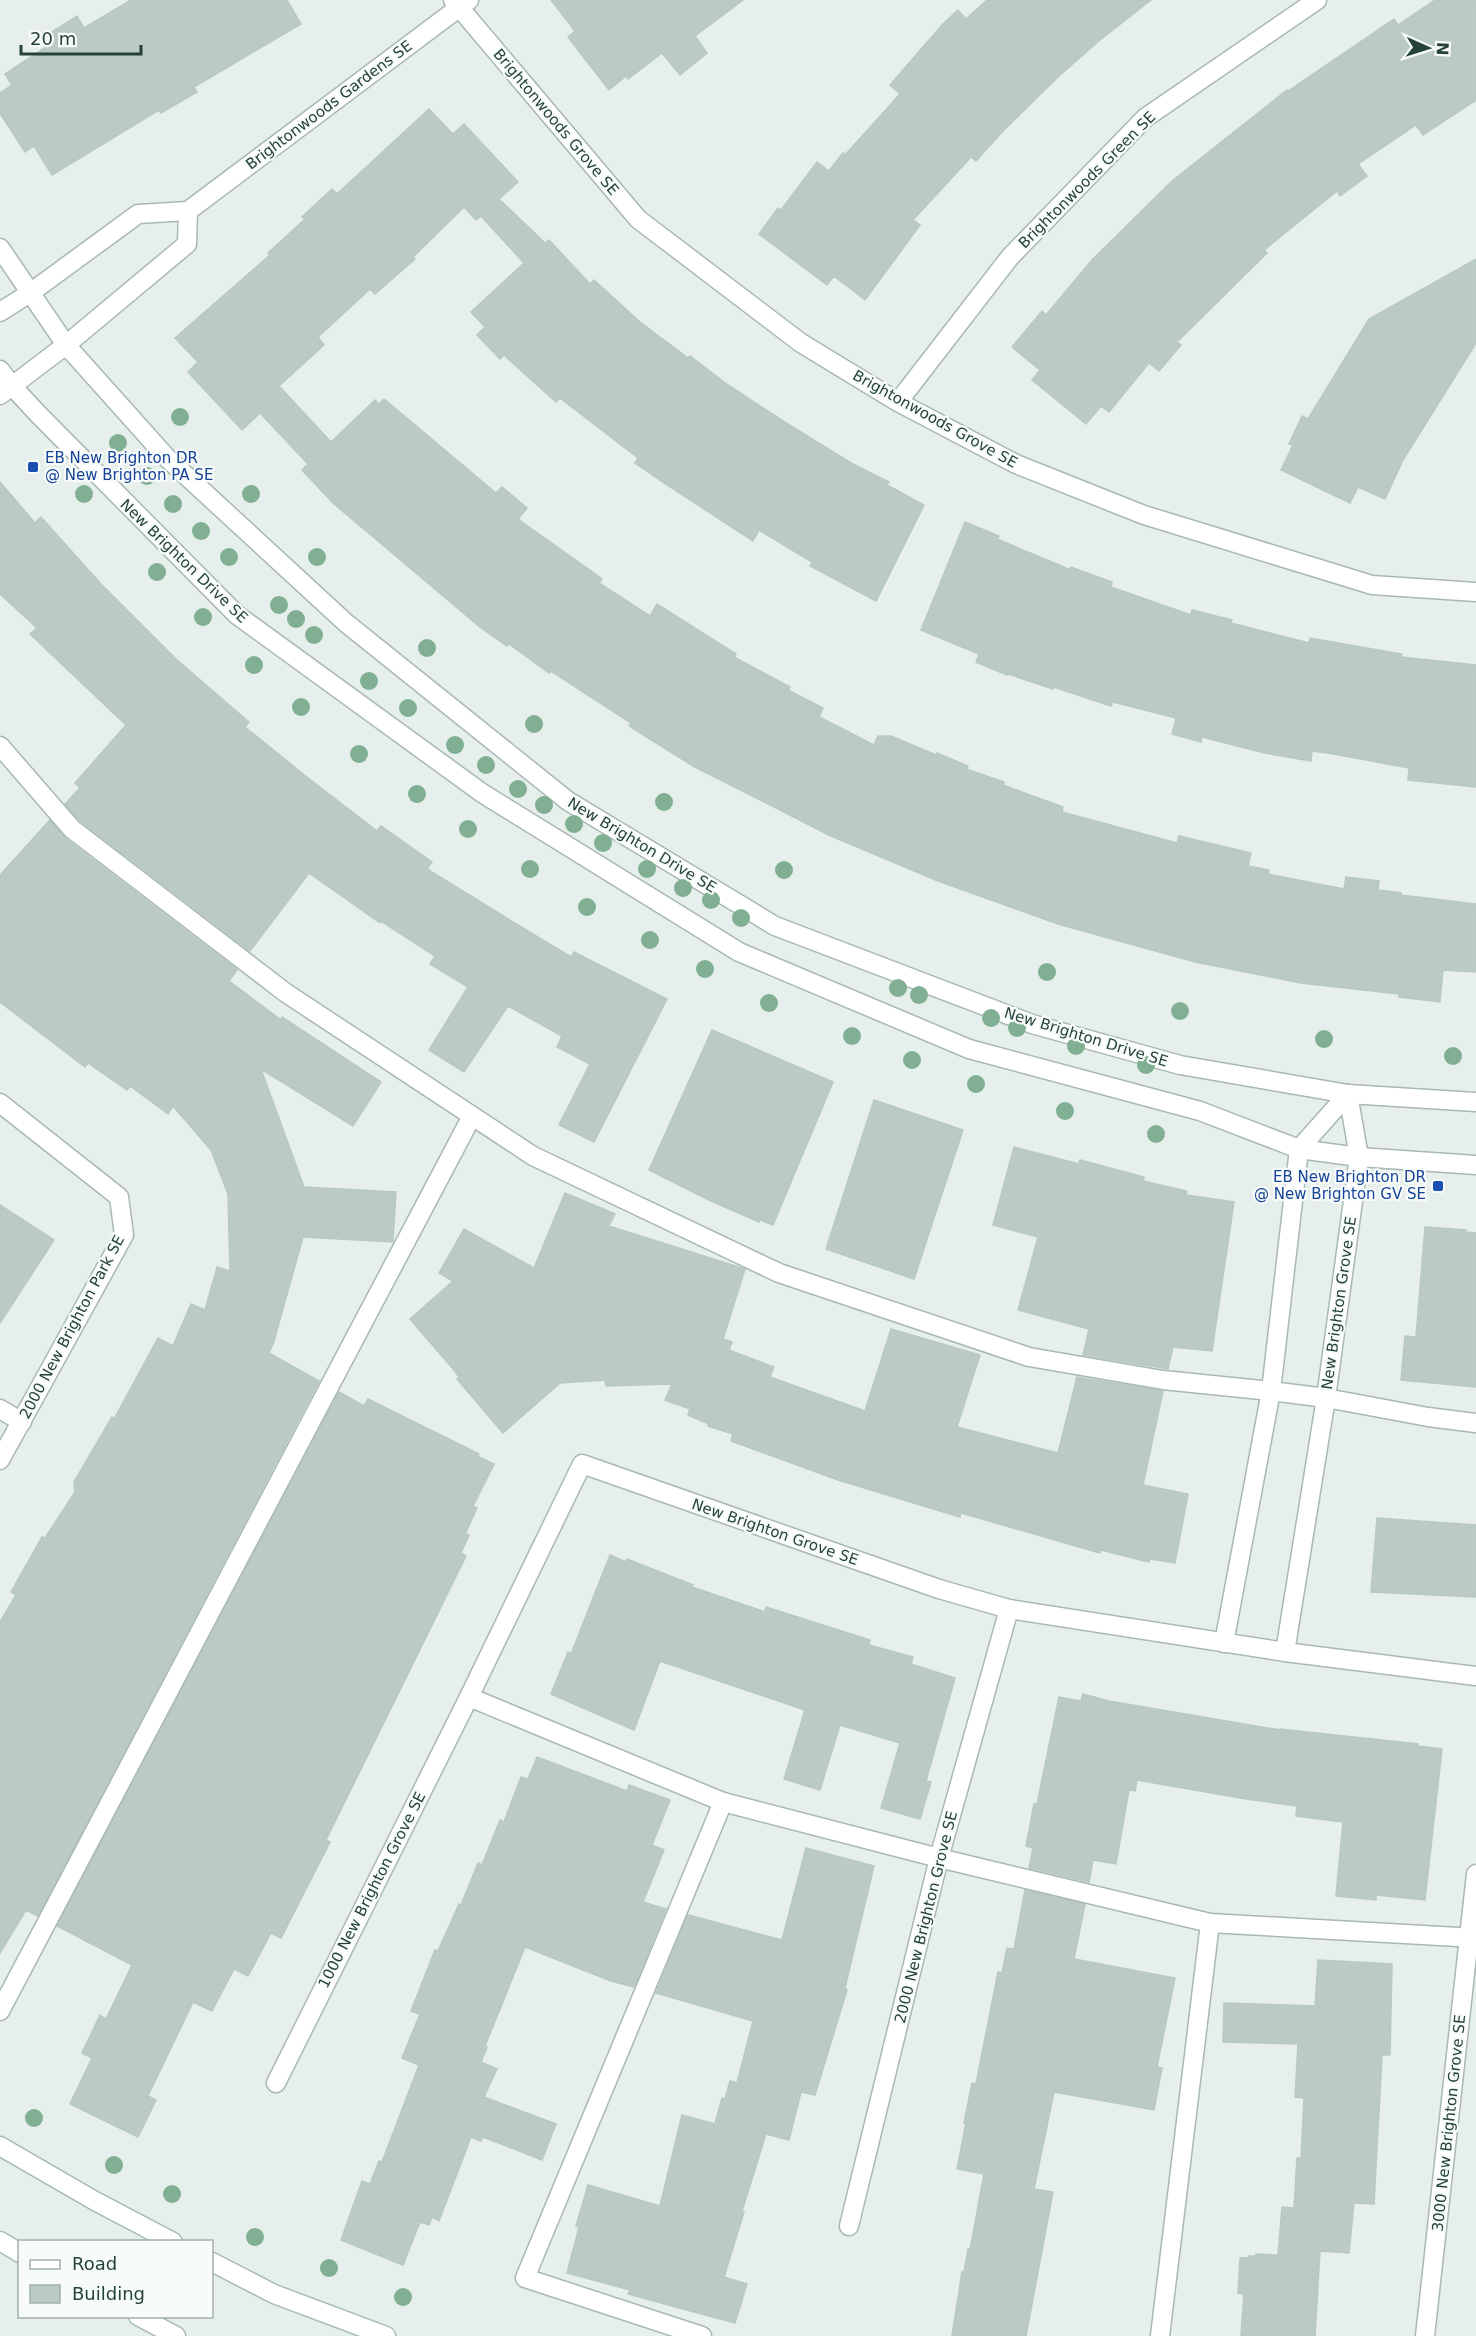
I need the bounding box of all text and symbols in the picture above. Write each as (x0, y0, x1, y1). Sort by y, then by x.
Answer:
scale bar (21, 18, 141, 56)
north arrow (1398, 18, 1458, 78)
text: 20 m (30, 28, 76, 49)
street label: Brightonwoods Gardens SE (242, 37, 416, 173)
text: N (1433, 42, 1452, 56)
street label: Brightonwoods Grove SE (489, 45, 623, 199)
street label: Brightonwoods Green SE (1015, 108, 1159, 252)
street label: Brightonwoods Grove SE (850, 366, 1020, 472)
place label: EB New Brighton DR @ New Brighton PA SE (45, 449, 213, 484)
marker: EB New Brighton DR @ New Brighton PA SE (26, 460, 40, 474)
street label: New Brighton Drive SE (117, 495, 251, 627)
street label: New Brighton Drive SE (564, 793, 720, 897)
street label: New Brighton Drive SE (1002, 1004, 1170, 1070)
place label: EB New Brighton DR @ New Brighton GV SE (1254, 1168, 1426, 1203)
marker: EB New Brighton DR @ New Brighton GV SE (1431, 1179, 1445, 1193)
street label: New Brighton Grove SE (1318, 1215, 1360, 1391)
street label: 2000 New Brighton Park SE (16, 1232, 128, 1422)
street label: New Brighton Grove SE (689, 1495, 861, 1569)
street label: 1000 New Brighton Grove SE (315, 1789, 429, 1991)
street label: 2000 New Brighton Grove SE (891, 1809, 961, 2025)
street label: 3000 New Brighton Grove SE (1429, 2014, 1469, 2232)
legend (18, 2240, 213, 2318)
text: Road (72, 2253, 117, 2274)
text: Building (72, 2283, 145, 2304)

